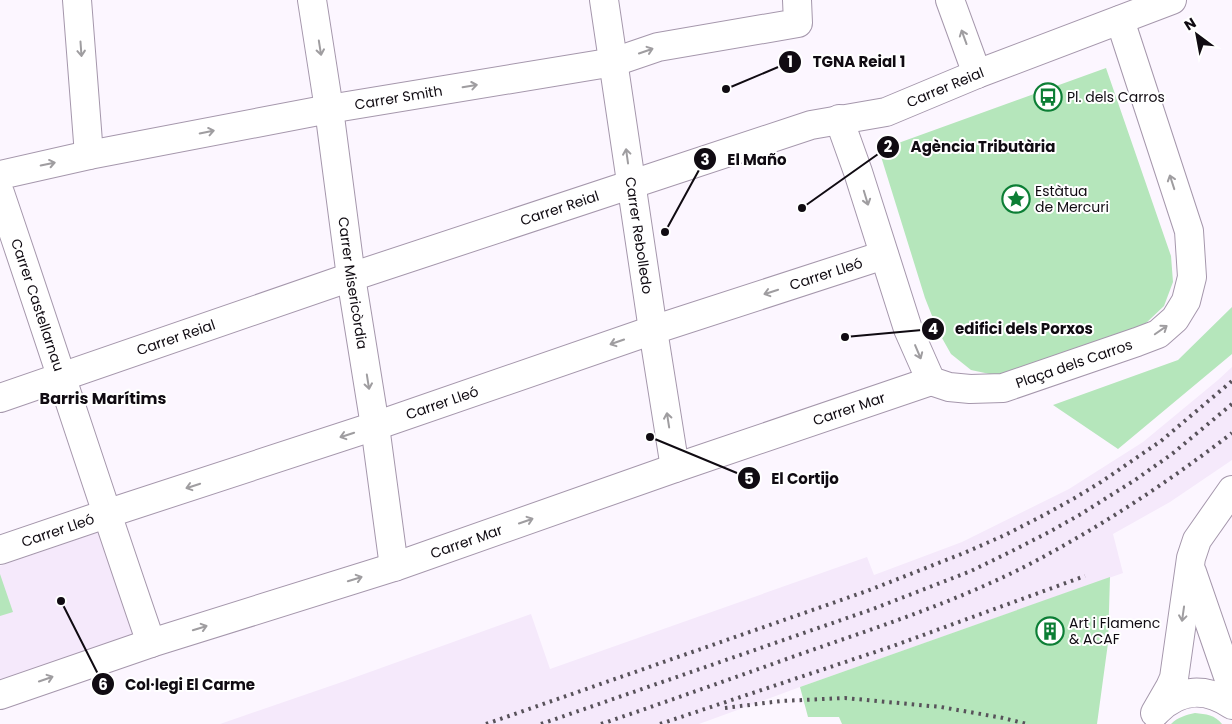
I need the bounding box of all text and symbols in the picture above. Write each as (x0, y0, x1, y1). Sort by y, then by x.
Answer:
north arrow (1172, 10, 1222, 60)
text: N (1180, 13, 1200, 35)
one-way arrow (959, 30, 968, 45)
one-way arrow (76, 40, 86, 56)
one-way arrow (315, 40, 325, 56)
one-way arrow (638, 46, 654, 55)
callout: TGNA Reial 1 (777, 47, 915, 77)
text: 1 (787, 51, 793, 72)
text: TGNA Reial 1 (813, 51, 905, 72)
street label: Carrer Reial (904, 62, 987, 112)
street label: Carrer Smith (353, 80, 444, 115)
one-way arrow (462, 80, 478, 90)
bus stop icon: Pl. dels Carros (1033, 82, 1063, 112)
place label: Pl. dels Carros (1067, 87, 1165, 107)
one-way arrow (199, 127, 215, 137)
callout: Agència Tributària (876, 132, 1065, 162)
text: 2 (884, 136, 893, 157)
text: Agència Tributària (911, 136, 1055, 157)
callout: El Maño (692, 144, 797, 174)
one-way arrow (622, 148, 632, 164)
text: 3 (700, 149, 710, 170)
text: El Maño (727, 149, 787, 170)
one-way arrow (39, 159, 55, 168)
one-way arrow (1167, 174, 1177, 190)
street label: Carrer Rebolledo (620, 176, 658, 295)
place label: Estàtua de Mercuri (1035, 181, 1109, 217)
place icon: Estàtua de Mercuri (1001, 184, 1031, 214)
street label: Carrer Reial (518, 186, 602, 230)
one-way arrow (862, 190, 872, 206)
street label: Carrer Misericòrdia (333, 216, 372, 351)
street label: Carrer Castellarnau (6, 236, 69, 374)
street label: Carrer Lleó (787, 253, 865, 295)
one-way arrow (763, 287, 779, 297)
callout: edifici dels Porxos (920, 314, 1103, 344)
street label: Carrer Reial (134, 315, 218, 360)
text: 4 (928, 318, 938, 339)
text: edifici dels Porxos (955, 318, 1093, 339)
one-way arrow (1154, 325, 1168, 335)
street label: Plaça dels Carros (1013, 334, 1135, 393)
one-way arrow (609, 338, 625, 347)
one-way arrow (914, 344, 924, 359)
one-way arrow (363, 374, 373, 390)
street label: Carrer Lleó (403, 381, 481, 425)
district label: Barris Marítims (40, 387, 166, 410)
street label: Carrer Mar (810, 387, 888, 430)
one-way arrow (662, 413, 672, 429)
one-way arrow (340, 431, 355, 440)
callout: El Cortijo (737, 463, 849, 493)
text: 5 (744, 468, 754, 489)
text: El Cortijo (771, 468, 839, 489)
one-way arrow (185, 481, 201, 491)
street label: Carrer Lleó (19, 509, 97, 552)
one-way arrow (517, 516, 533, 525)
street label: Carrer Mar (428, 520, 505, 563)
one-way arrow (347, 574, 363, 584)
one-way arrow (1178, 606, 1188, 622)
place label: Art i Flamenc & ACAF (1069, 613, 1160, 649)
building icon: Art i Flamenc & ACAF (1035, 616, 1065, 646)
one-way arrow (192, 622, 208, 632)
callout: Col·legi El Carme (90, 669, 265, 699)
one-way arrow (38, 674, 53, 683)
text: 6 (98, 674, 108, 695)
text: Col·legi El Carme (125, 674, 255, 695)

